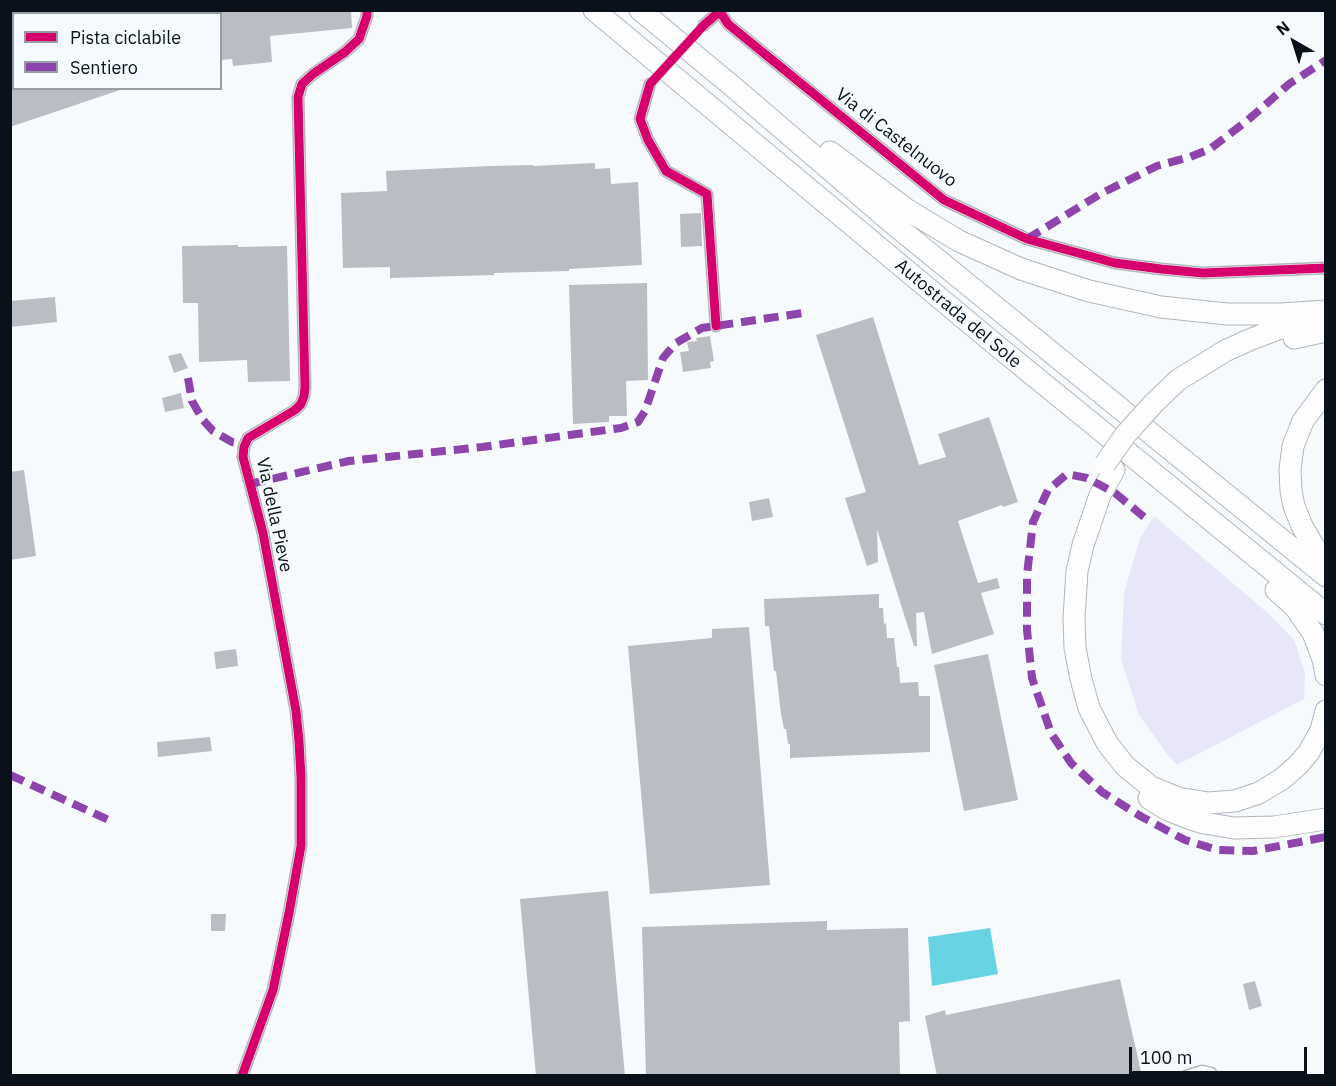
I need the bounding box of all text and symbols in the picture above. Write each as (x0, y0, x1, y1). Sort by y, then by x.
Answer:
legend (12, 12, 222, 90)
north arrow (1264, 12, 1324, 72)
text: N (1272, 17, 1293, 39)
text: Pista ciclabile (70, 26, 181, 49)
text: Sentiero (70, 56, 138, 79)
street label: Via di Castelnuovo (831, 84, 961, 192)
street label: Autostrada del Sole (890, 255, 1026, 373)
street label: Via della Pieve (251, 456, 297, 574)
scale bar (1132, 1035, 1310, 1073)
text: 100 m (1140, 1046, 1192, 1069)

